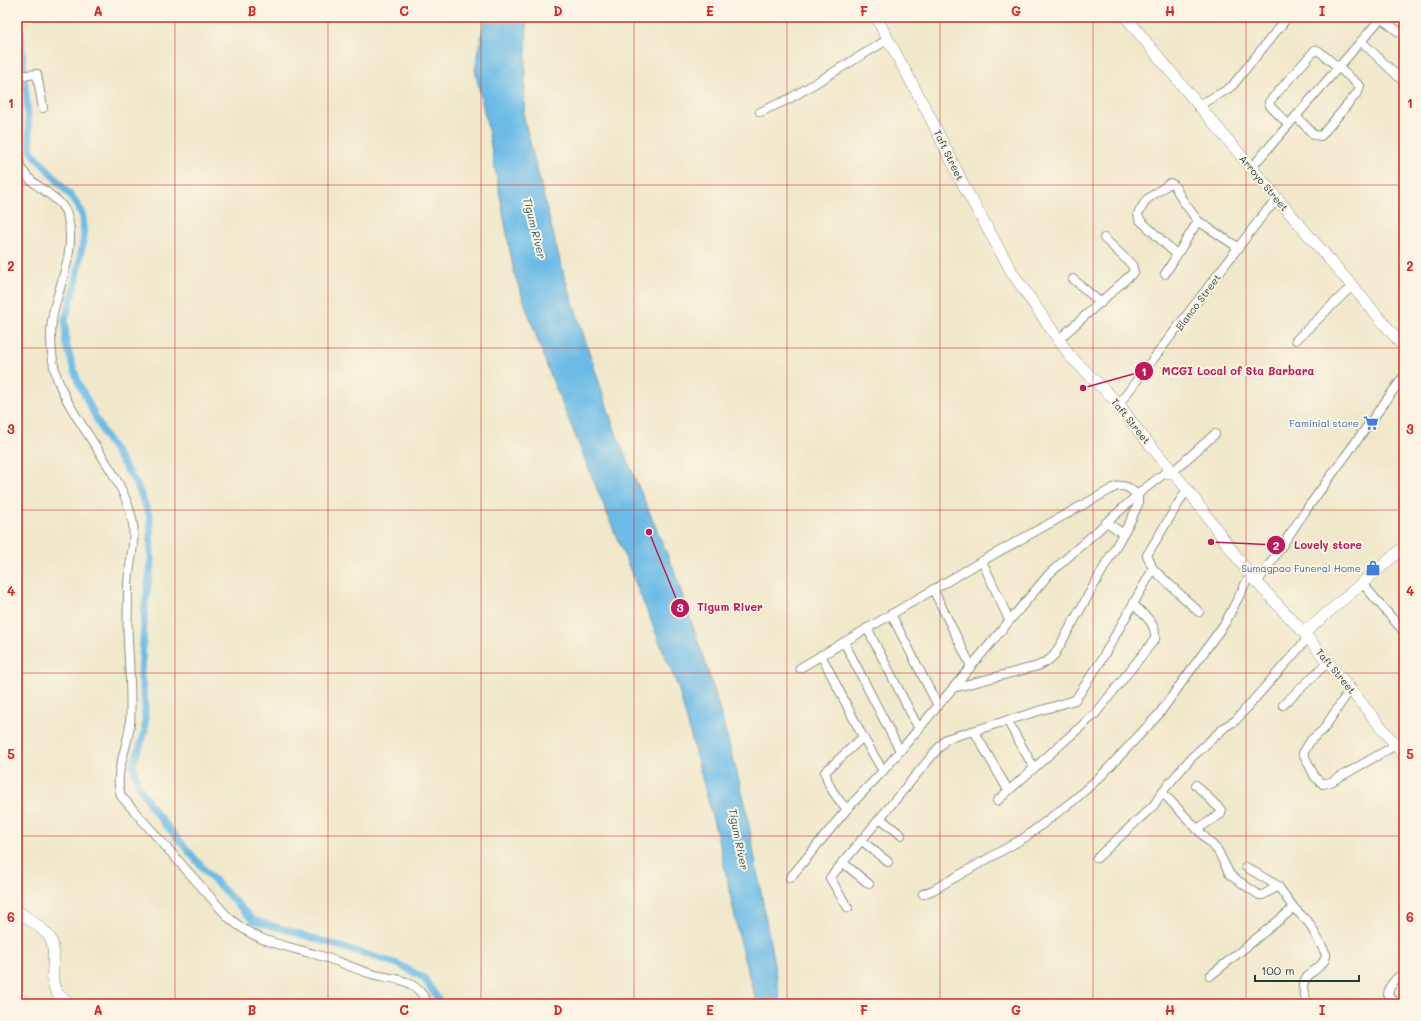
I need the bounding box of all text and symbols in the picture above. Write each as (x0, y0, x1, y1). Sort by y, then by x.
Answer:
text: A (93, 2, 103, 19)
text: B (248, 2, 257, 19)
text: C (399, 2, 409, 19)
text: D (553, 2, 563, 19)
text: E (706, 2, 714, 19)
text: F (860, 2, 868, 19)
text: G (1011, 2, 1021, 19)
text: H (1165, 2, 1175, 19)
text: I (1319, 2, 1326, 19)
text: 1 (8, 94, 14, 111)
text: 1 (1407, 94, 1413, 111)
street label: Taft Street (931, 127, 967, 183)
street label: Arroyo Street (1236, 152, 1292, 214)
water label: Tigum River (520, 196, 550, 261)
text: 2 (7, 257, 15, 274)
text: 2 (1406, 257, 1414, 274)
street label: Blanco Street (1172, 271, 1224, 333)
callout: MCGI Local of Sta Barbara (1134, 360, 1322, 383)
text: 1 (1141, 363, 1147, 379)
text: MCGI Local of Sta Barbara (1162, 363, 1314, 378)
street label: Taft Street (1108, 395, 1154, 447)
supermarket icon: Faminial store (1362, 414, 1380, 432)
place label: Faminial store (1289, 416, 1359, 430)
text: 3 (7, 420, 15, 437)
text: 3 (1406, 420, 1414, 437)
callout: Lovely store (1266, 534, 1370, 557)
text: 2 (1273, 537, 1280, 553)
text: Lovely store (1294, 537, 1362, 552)
shop icon: Sumagpao Funeral Home (1364, 559, 1382, 577)
place label: Sumagpao Funeral Home (1241, 561, 1361, 575)
text: 4 (7, 582, 15, 599)
text: 4 (1406, 582, 1414, 599)
callout: Tigum River (670, 596, 771, 619)
text: 3 (676, 599, 684, 615)
text: Tigum River (697, 599, 763, 614)
street label: Taft Street (1313, 645, 1359, 697)
text: 5 (7, 745, 15, 762)
text: 5 (1406, 745, 1414, 762)
water label: Tigum River (726, 807, 752, 872)
text: 6 (7, 908, 15, 925)
text: 6 (1406, 908, 1414, 925)
scale bar (1255, 957, 1359, 983)
text: 100 m (1261, 962, 1295, 978)
text: A (93, 1001, 103, 1018)
text: B (248, 1001, 257, 1018)
text: C (399, 1001, 409, 1018)
text: D (553, 1001, 563, 1018)
text: E (706, 1001, 714, 1018)
text: F (860, 1001, 868, 1018)
text: G (1011, 1001, 1021, 1018)
text: H (1165, 1001, 1175, 1018)
text: I (1319, 1001, 1326, 1018)

